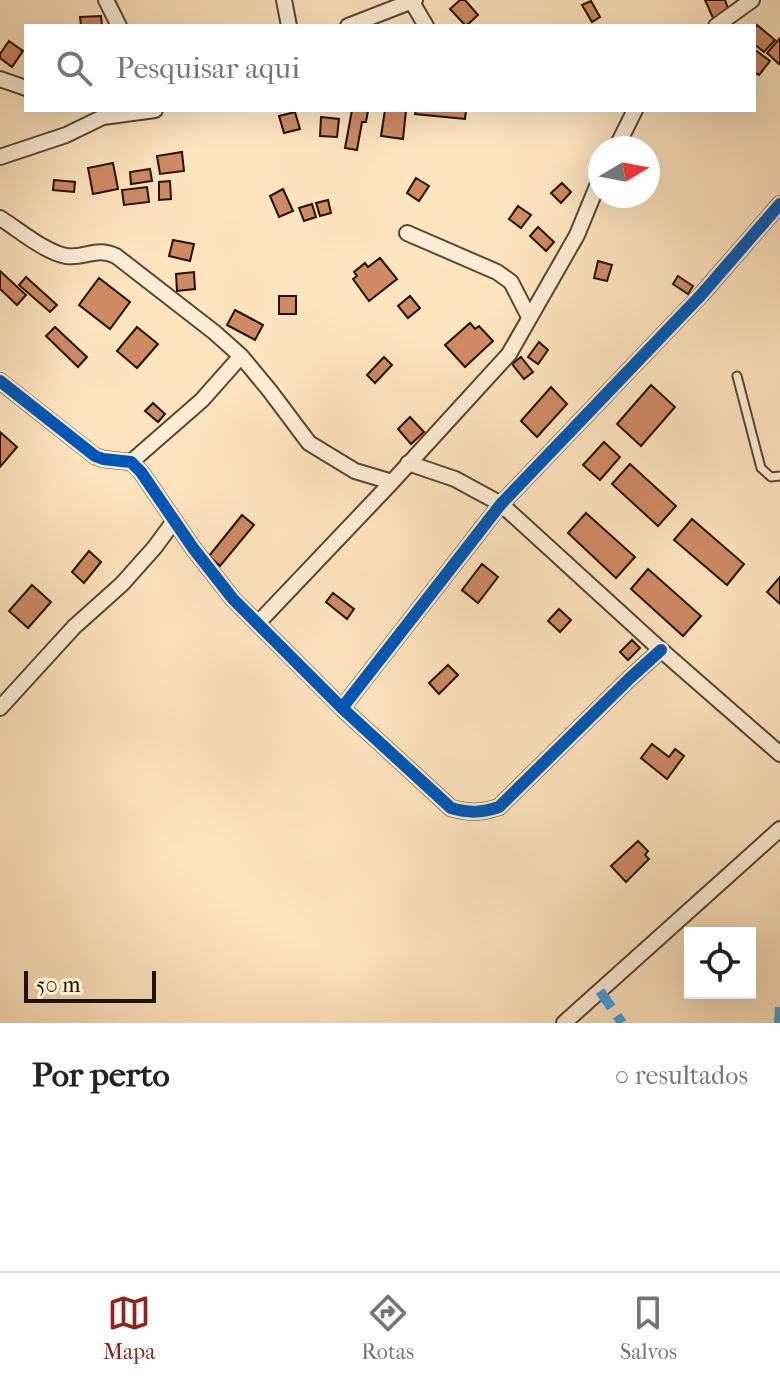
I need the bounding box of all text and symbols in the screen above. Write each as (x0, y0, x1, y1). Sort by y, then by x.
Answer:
search box (24, 24, 756, 112)
icon: search (52, 46, 96, 90)
text: Pesquisar aqui (116, 51, 300, 86)
north arrow (588, 136, 660, 208)
map controls (684, 927, 756, 999)
button: locate (684, 927, 756, 999)
scale bar (24, 967, 156, 1003)
text: 50 m (36, 972, 81, 998)
text: Por perto (32, 1055, 170, 1095)
text: 0 resultados (615, 1060, 748, 1091)
tab: Mapa (103, 1291, 155, 1365)
tab: Rotas (361, 1291, 414, 1365)
tab: Salvos (620, 1291, 677, 1365)

